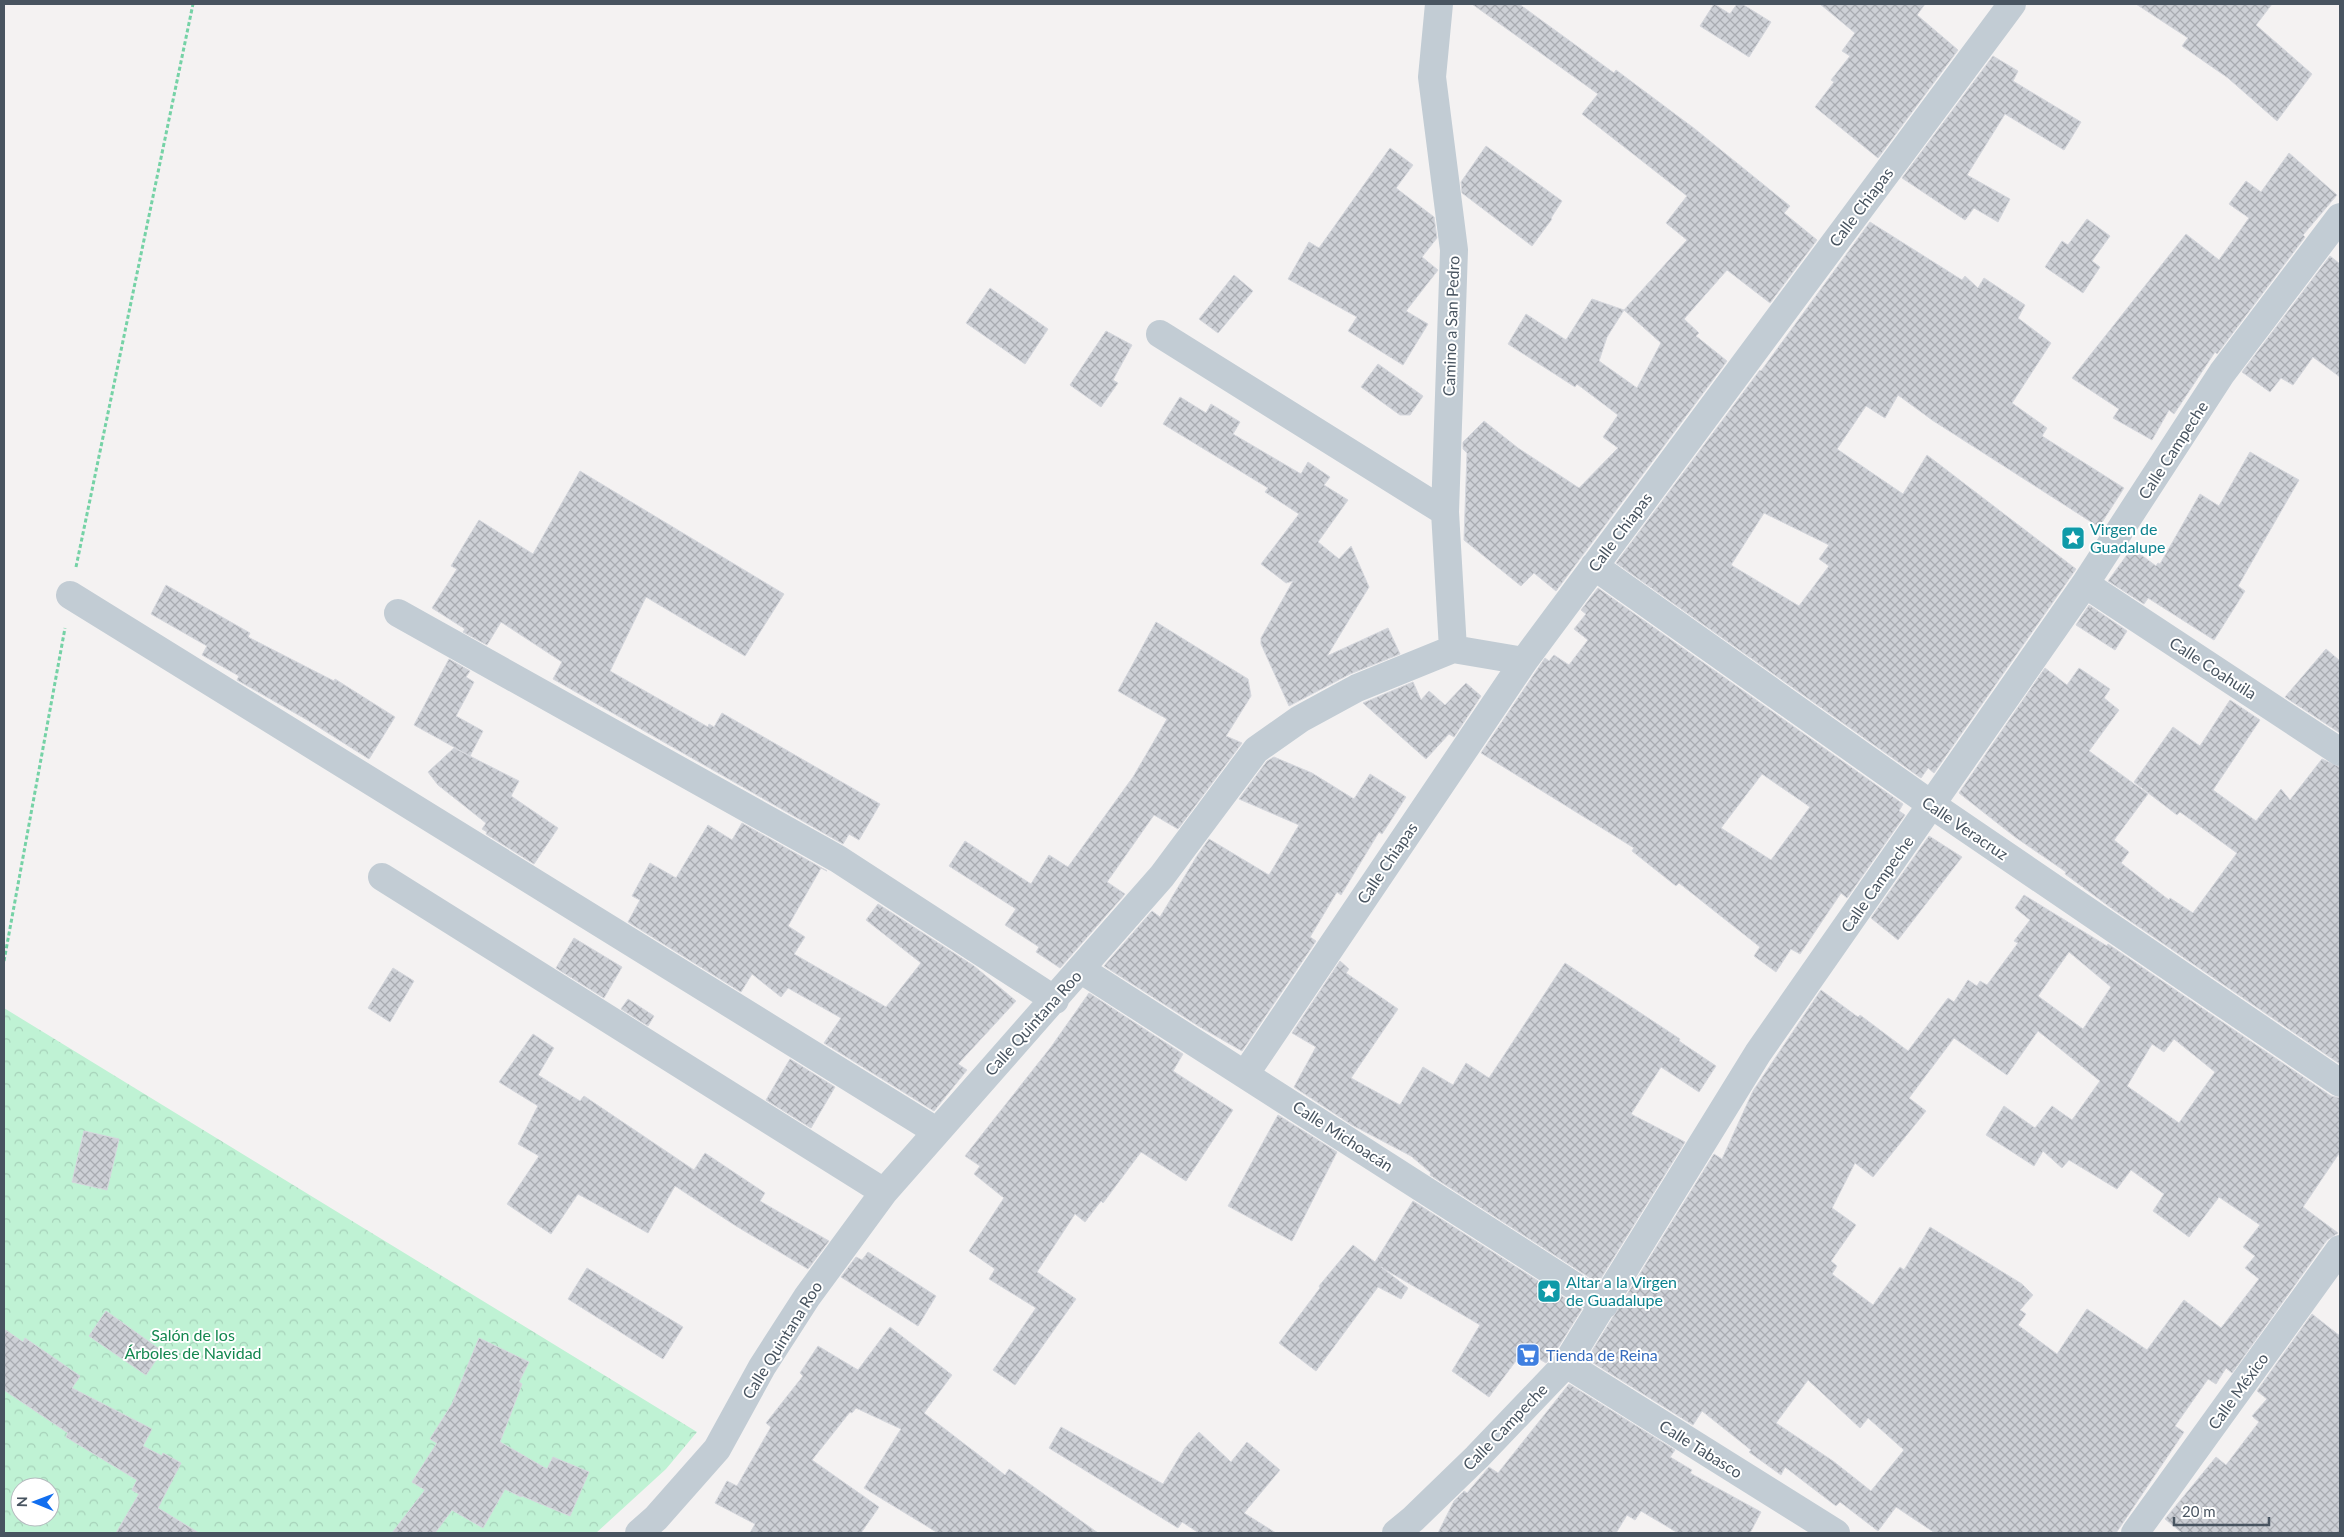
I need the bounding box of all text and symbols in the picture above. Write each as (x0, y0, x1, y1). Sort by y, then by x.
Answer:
street label: Calle Chiapas (1825, 163, 1897, 250)
street label: Camino a San Pedro (1439, 255, 1462, 397)
street label: Calle Campeche (2134, 397, 2211, 502)
street label: Calle Chiapas (1584, 488, 1656, 575)
place label: Virgen de Guadalupe (2090, 519, 2165, 556)
place icon: Virgen de Guadalupe (2060, 525, 2086, 551)
street label: Calle Coahuila (2166, 632, 2260, 703)
street label: Calle Veracruz (1919, 792, 2012, 863)
street label: Calle Chiapas (1352, 818, 1421, 907)
street label: Calle Campeche (1836, 832, 1917, 935)
street label: Calle Quintana Roo (980, 966, 1085, 1079)
street label: Calle Michoacán (1290, 1096, 1397, 1175)
place label: Altar a la Virgen de Guadalupe (1566, 1272, 1677, 1309)
street label: Calle Quintana Roo (738, 1277, 825, 1402)
place icon: Altar a la Virgen de Guadalupe (1536, 1278, 1562, 1304)
park label: Salón de los Árboles de Navidad (124, 1325, 262, 1362)
supermarket icon: Tienda de Reina (1515, 1342, 1541, 1368)
place label: Tienda de Reina (1546, 1345, 1658, 1364)
street label: Calle México (2203, 1349, 2272, 1433)
street label: Calle Campeche (1459, 1379, 1551, 1474)
street label: Calle Tabasco (1656, 1416, 1746, 1482)
north arrow (10, 1477, 60, 1527)
scale bar (2174, 1494, 2269, 1526)
text: N (13, 1496, 30, 1507)
text: 20 m (2182, 1502, 2216, 1520)

